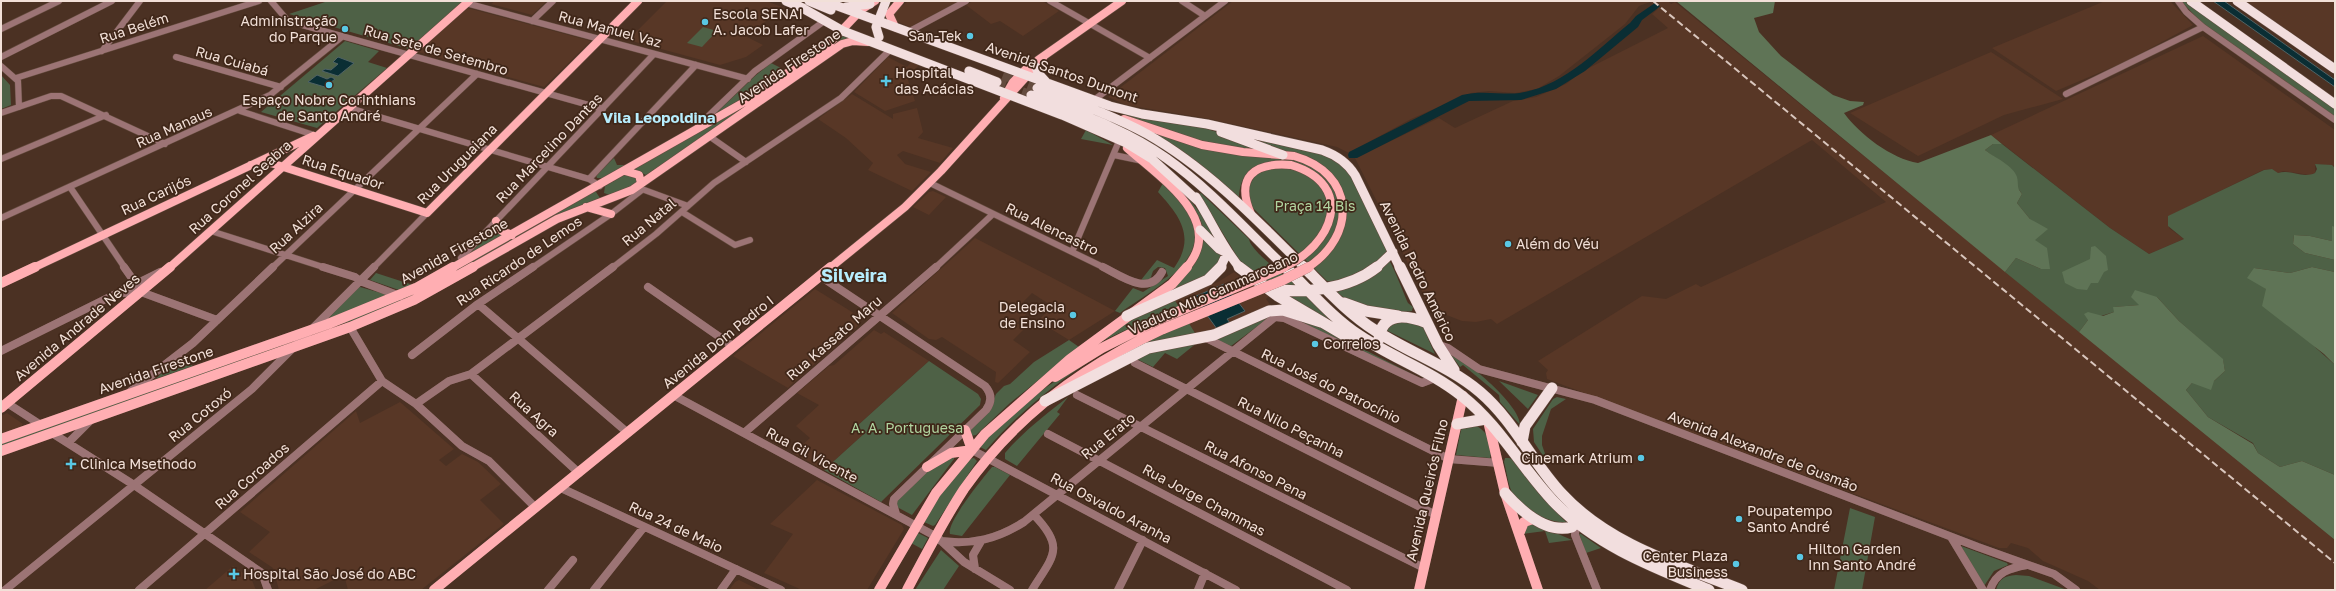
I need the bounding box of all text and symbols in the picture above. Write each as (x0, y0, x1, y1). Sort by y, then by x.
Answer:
place label: Escola SENAI A. Jacob Lafer (713, 5, 809, 38)
street label: Rua Manuel Vaz (557, 7, 663, 50)
street label: Rua Belém (97, 8, 170, 47)
place label: Administração do Parque (240, 12, 337, 45)
marker: Escola SENAI A. Jacob Lafer (700, 17, 710, 27)
street label: Rua Sete de Setembro (362, 21, 510, 78)
marker: Administração do Parque (340, 24, 350, 34)
street label: Avenida Firestone (734, 25, 843, 106)
place label: San-Tek (908, 27, 962, 44)
marker: San-Tek (965, 31, 975, 41)
street label: Avenida Santos Dumont (984, 37, 1141, 106)
street label: Rua Cuiabá (194, 42, 271, 79)
place label: Hospital das Acácias (895, 64, 974, 97)
marker: Hospital das Acácias (880, 75, 892, 87)
marker: Espaço Nobre Corinthians de Santo André (324, 80, 334, 90)
street label: Rua Marcelino Dantas (492, 89, 605, 206)
place label: Espaço Nobre Corinthians de Santo André (242, 91, 416, 124)
street label: Rua Manaus (133, 102, 214, 151)
district label: Vila Leopoldina (603, 108, 716, 126)
street label: Rua Uruguaiana (413, 120, 500, 207)
street label: Rua Coronel Seabra (185, 136, 295, 237)
street label: Rua Equador (300, 150, 387, 193)
street label: Rua Carijós (118, 171, 194, 218)
street label: Rua Natal (618, 194, 679, 249)
park label: Praça 14 Bis (1275, 197, 1355, 214)
street label: Avenida Pedro Américo (1377, 198, 1460, 344)
street label: Rua Alzira (265, 199, 326, 257)
street label: Rua Alencastro (1003, 199, 1102, 258)
street label: Rua Ricardo de Lemos (453, 212, 585, 309)
street label: Avenida Firestone (397, 214, 510, 287)
place label: Além do Véu (1516, 235, 1599, 252)
marker: Além do Véu (1503, 239, 1513, 249)
street label: Viaduto Milo Cammarosano (1125, 247, 1300, 338)
district label: Silveira (821, 264, 887, 286)
street label: Avenida Andrade Neves (11, 269, 143, 384)
street label: Avenida Dom Pedro I (659, 292, 777, 392)
street label: Rua Kassato Maru (783, 292, 885, 384)
place label: Delegacia de Ensino (999, 298, 1065, 331)
marker: Delegacia de Ensino (1068, 310, 1078, 320)
place label: Correios (1323, 335, 1379, 352)
marker: Correios (1310, 339, 1320, 349)
street label: Avenida Firestone (96, 342, 215, 397)
street label: Rua José do Patrocínio (1259, 344, 1404, 427)
street label: Rua Cotoxó (165, 384, 235, 445)
street label: Rua Agra (506, 387, 562, 440)
street label: Rua Nilo Peçanha (1235, 392, 1347, 461)
street label: Avenida Alexandre de Gusmão (1666, 406, 1861, 495)
street label: Rua Erato (1077, 409, 1138, 463)
street label: Avenida Queirós Filho (1402, 417, 1451, 563)
park label: A. A. Portuguesa (851, 419, 963, 436)
street label: Rua Gil Vicente (763, 423, 861, 486)
street label: Rua Afonso Pena (1202, 436, 1311, 503)
street label: Rua Coroados (211, 439, 292, 513)
place label: Cinemark Atrium (1521, 449, 1633, 466)
marker: Cinemark Atrium (1636, 453, 1646, 463)
place label: Clinica Msethodo (80, 455, 196, 472)
marker: Clinica Msethodo (65, 458, 77, 470)
street label: Rua Jorge Chammas (1140, 460, 1269, 539)
street label: Rua Osvaldo Aranha (1048, 468, 1175, 547)
street label: Rua 24 de Maio (627, 497, 726, 556)
place label: Poupatempo Santo André (1747, 502, 1832, 535)
marker: Poupatempo Santo André (1734, 514, 1744, 524)
place label: Hilton Garden Inn Santo André (1808, 540, 1916, 573)
place label: Center Plaza Business (1643, 547, 1728, 580)
marker: Hilton Garden Inn Santo André (1795, 552, 1805, 562)
marker: Center Plaza Business (1731, 559, 1741, 569)
place label: Hospital São José do ABC (243, 565, 416, 582)
marker: Hospital São José do ABC (228, 568, 240, 580)

